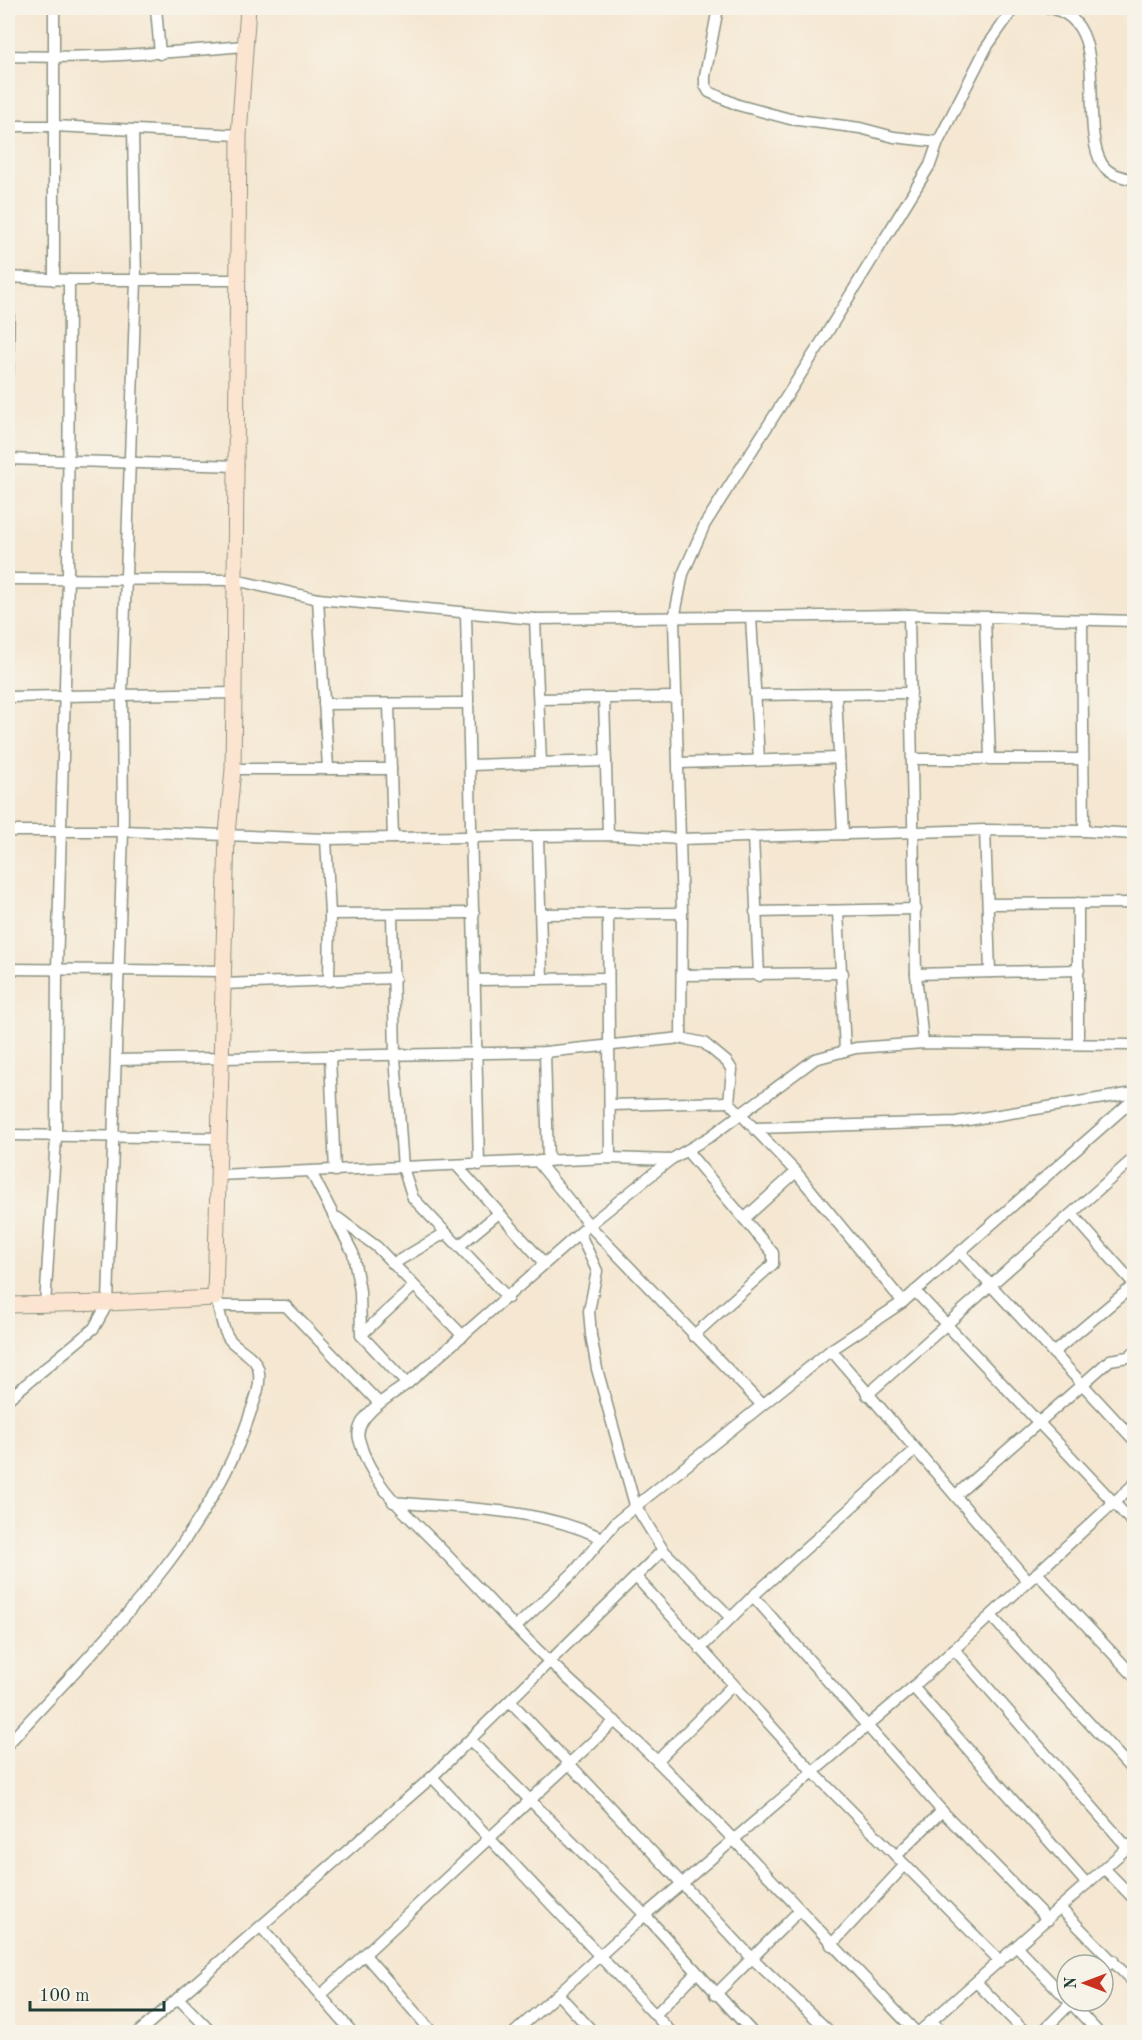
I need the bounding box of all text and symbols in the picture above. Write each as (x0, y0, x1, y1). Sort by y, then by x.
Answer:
north arrow (1055, 1953, 1115, 2013)
scale bar (30, 1974, 164, 2012)
text: N (1064, 1976, 1080, 1989)
text: 100 m (39, 1987, 90, 2005)

